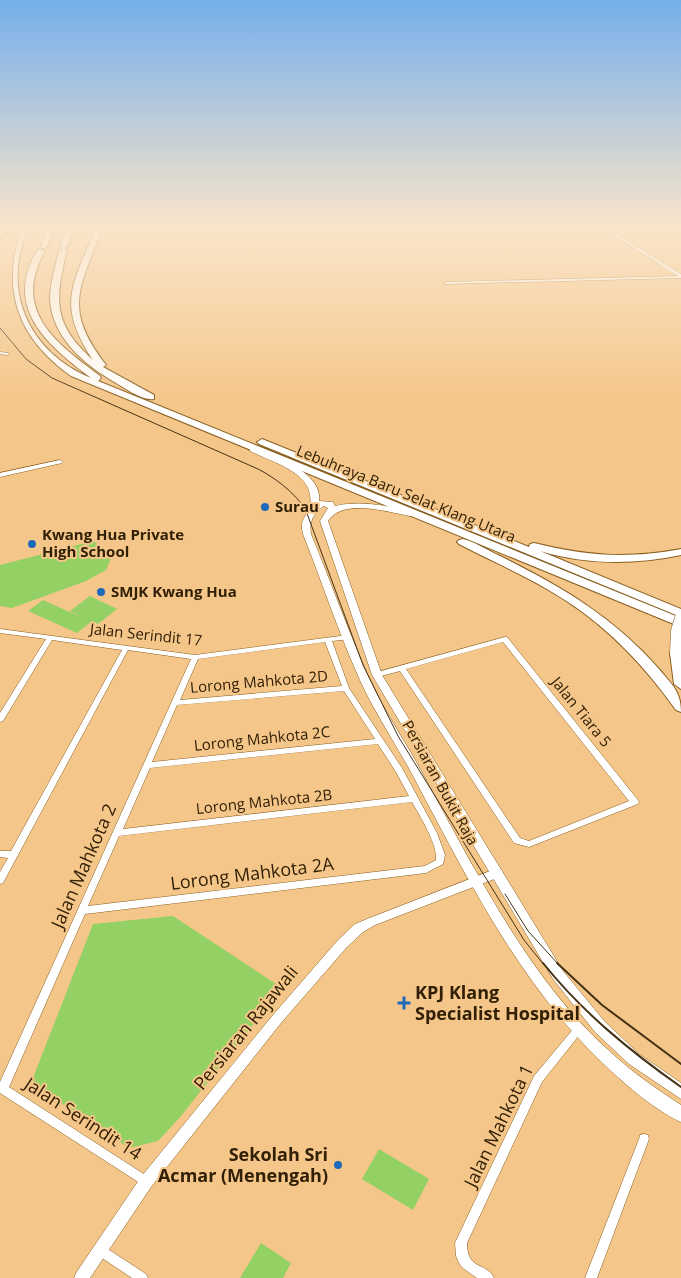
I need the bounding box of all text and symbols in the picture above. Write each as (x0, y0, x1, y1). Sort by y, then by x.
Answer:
street label: Lebuhraya Baru Selat Klang Utara (294, 440, 519, 546)
place label: Surau (275, 496, 319, 516)
marker: Surau (259, 501, 271, 513)
place label: Kwang Hua Private High School (42, 524, 184, 561)
marker: Kwang Hua Private High School (26, 538, 38, 550)
place label: SMJK Kwang Hua (111, 581, 237, 601)
marker: SMJK Kwang Hua (95, 586, 107, 598)
street label: Jalan Serindit 17 (87, 618, 203, 650)
street label: Lorong Mahkota 2D (189, 665, 329, 697)
street label: Jalan Tiara 5 (546, 671, 616, 751)
street label: Persiaran Bukit Raja (398, 716, 484, 849)
street label: Lorong Mahkota 2C (193, 721, 331, 755)
street label: Lorong Mahkota 2B (195, 784, 333, 818)
street label: Jalan Mahkota 2 (44, 800, 121, 934)
street label: Lorong Mahkota 2A (169, 851, 335, 895)
street label: Persiaran Rajawali (188, 960, 303, 1094)
place label: KPJ Klang Specialist Hospital (415, 980, 580, 1025)
marker: KPJ Klang Specialist Hospital (397, 996, 411, 1010)
street label: Jalan Mahkota 1 (457, 1060, 538, 1193)
street label: Jalan Serindit 14 (19, 1070, 147, 1165)
place label: Sekolah Sri Acmar (Menengah) (158, 1142, 328, 1187)
marker: Sekolah Sri Acmar (Menengah) (332, 1159, 344, 1171)

